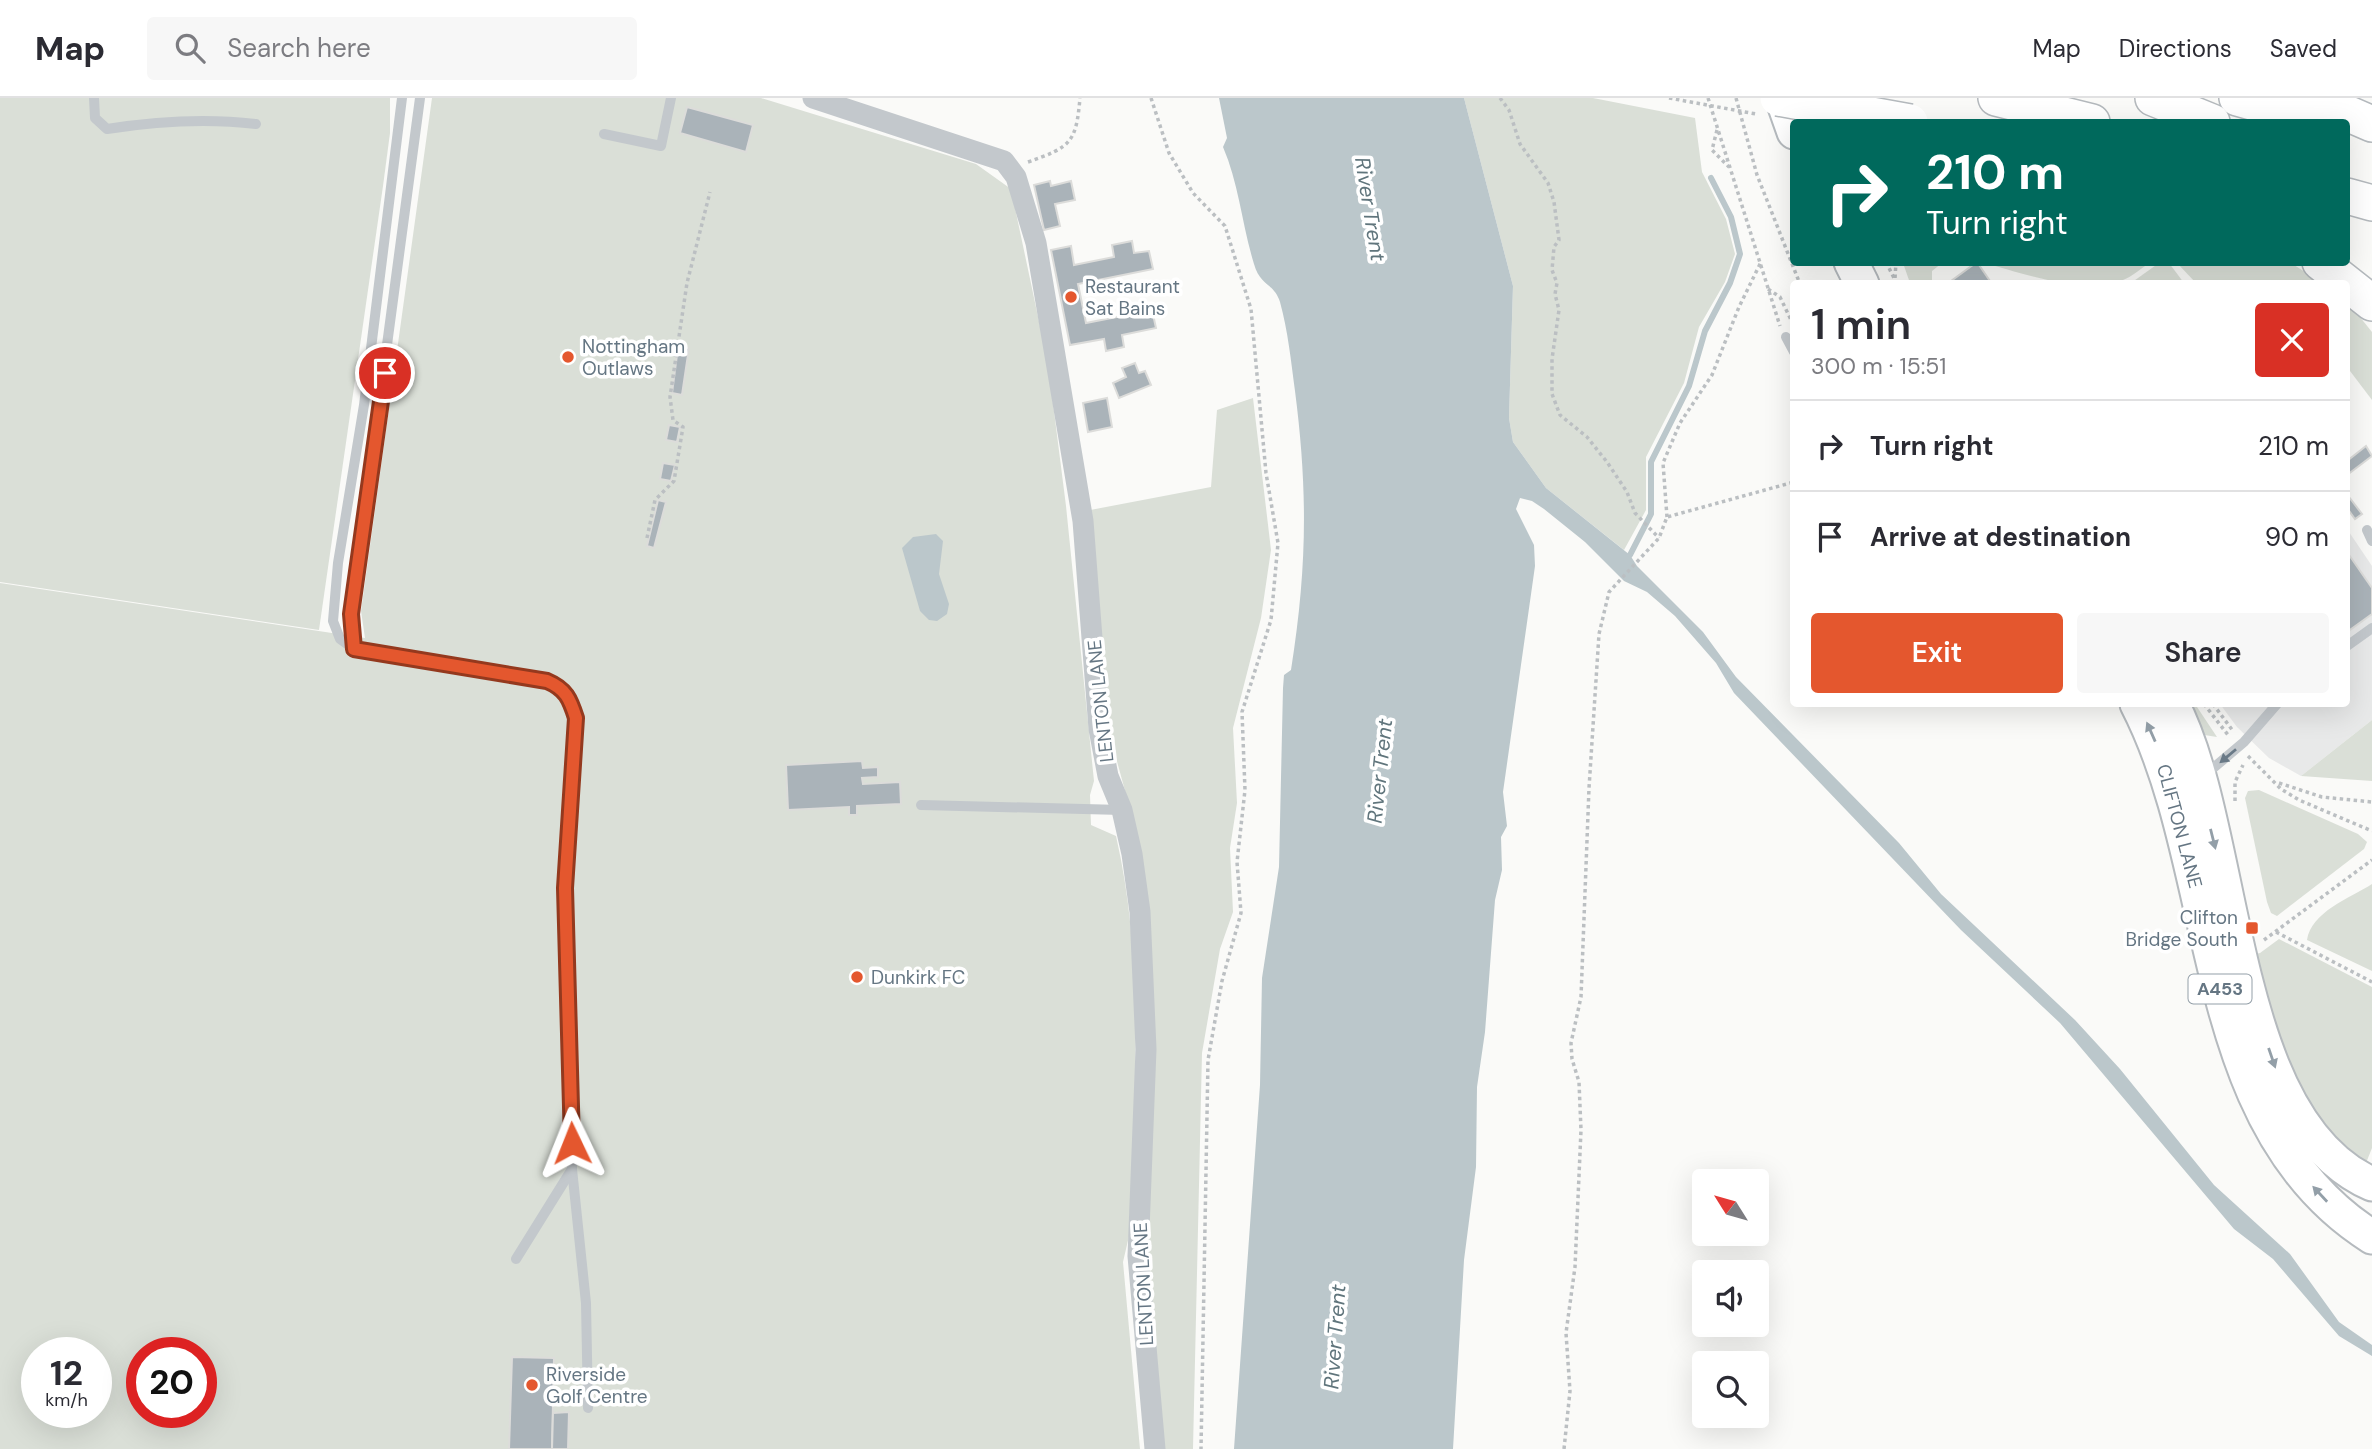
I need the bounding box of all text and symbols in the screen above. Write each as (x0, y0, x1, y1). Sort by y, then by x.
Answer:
search box (147, 17, 637, 80)
text: Map (35, 27, 105, 70)
icon: search (171, 29, 209, 67)
text: Search here (227, 31, 371, 65)
text: Map (2033, 33, 2081, 64)
text: Directions (2119, 33, 2232, 64)
text: Saved (2270, 33, 2337, 64)
text: 210 m (1926, 140, 2064, 204)
icon: right (1811, 147, 1902, 238)
water label: River Trent (1348, 155, 1392, 264)
text: Turn right (1926, 202, 2068, 244)
place label: Restaurant Sat Bains (1085, 274, 1180, 321)
marker: Restaurant Sat Bains (1063, 289, 1079, 305)
text: 1 min (1811, 297, 1911, 352)
button: close (2255, 303, 2329, 377)
place label: Nottingham Outlaws (582, 334, 685, 381)
pin (355, 343, 415, 403)
marker: Nottingham Outlaws (560, 349, 576, 365)
text: 300 m · 15:51 (1811, 351, 1947, 381)
icon: arrive (366, 354, 404, 392)
icon: right (1811, 427, 1849, 465)
text: Turn right (1870, 429, 1994, 463)
text: 210 m (2258, 429, 2329, 463)
icon: arrive (1811, 518, 1849, 556)
text: Arrive at destination (1870, 520, 2131, 554)
text: 90 m (2265, 520, 2329, 554)
button: Exit (1811, 613, 2063, 693)
button: Share (2077, 613, 2329, 693)
street label: LENTON LANE (1082, 638, 1119, 764)
water label: River Trent (1361, 717, 1399, 825)
one-way arrow (2145, 722, 2157, 742)
one-way arrow (2219, 748, 2236, 763)
street label: CLIFTON LANE (2151, 761, 2208, 891)
one-way arrow (2208, 828, 2219, 850)
place label: Clifton Bridge South (2125, 905, 2238, 952)
marker: Clifton Bridge South (2244, 920, 2260, 936)
place label: Dunkirk FC (871, 965, 965, 990)
marker: Dunkirk FC (849, 969, 865, 985)
road number: A453 (2188, 974, 2252, 1004)
one-way arrow (2267, 1048, 2278, 1069)
position arrow (535, 1106, 609, 1180)
north arrow (1692, 1169, 1769, 1246)
map controls (1692, 1169, 1769, 1428)
one-way arrow (2312, 1186, 2328, 1203)
street label: LENTON LANE (1128, 1222, 1159, 1346)
button: sound (1692, 1260, 1769, 1337)
water label: River Trent (1317, 1283, 1353, 1390)
speed limit sign: 20 (126, 1337, 217, 1428)
text: 12 (50, 1350, 83, 1396)
button: search (1692, 1351, 1769, 1428)
place label: Riverside Golf Centre (546, 1362, 648, 1409)
marker: Riverside Golf Centre (524, 1377, 540, 1393)
text: km/h (45, 1388, 88, 1412)

